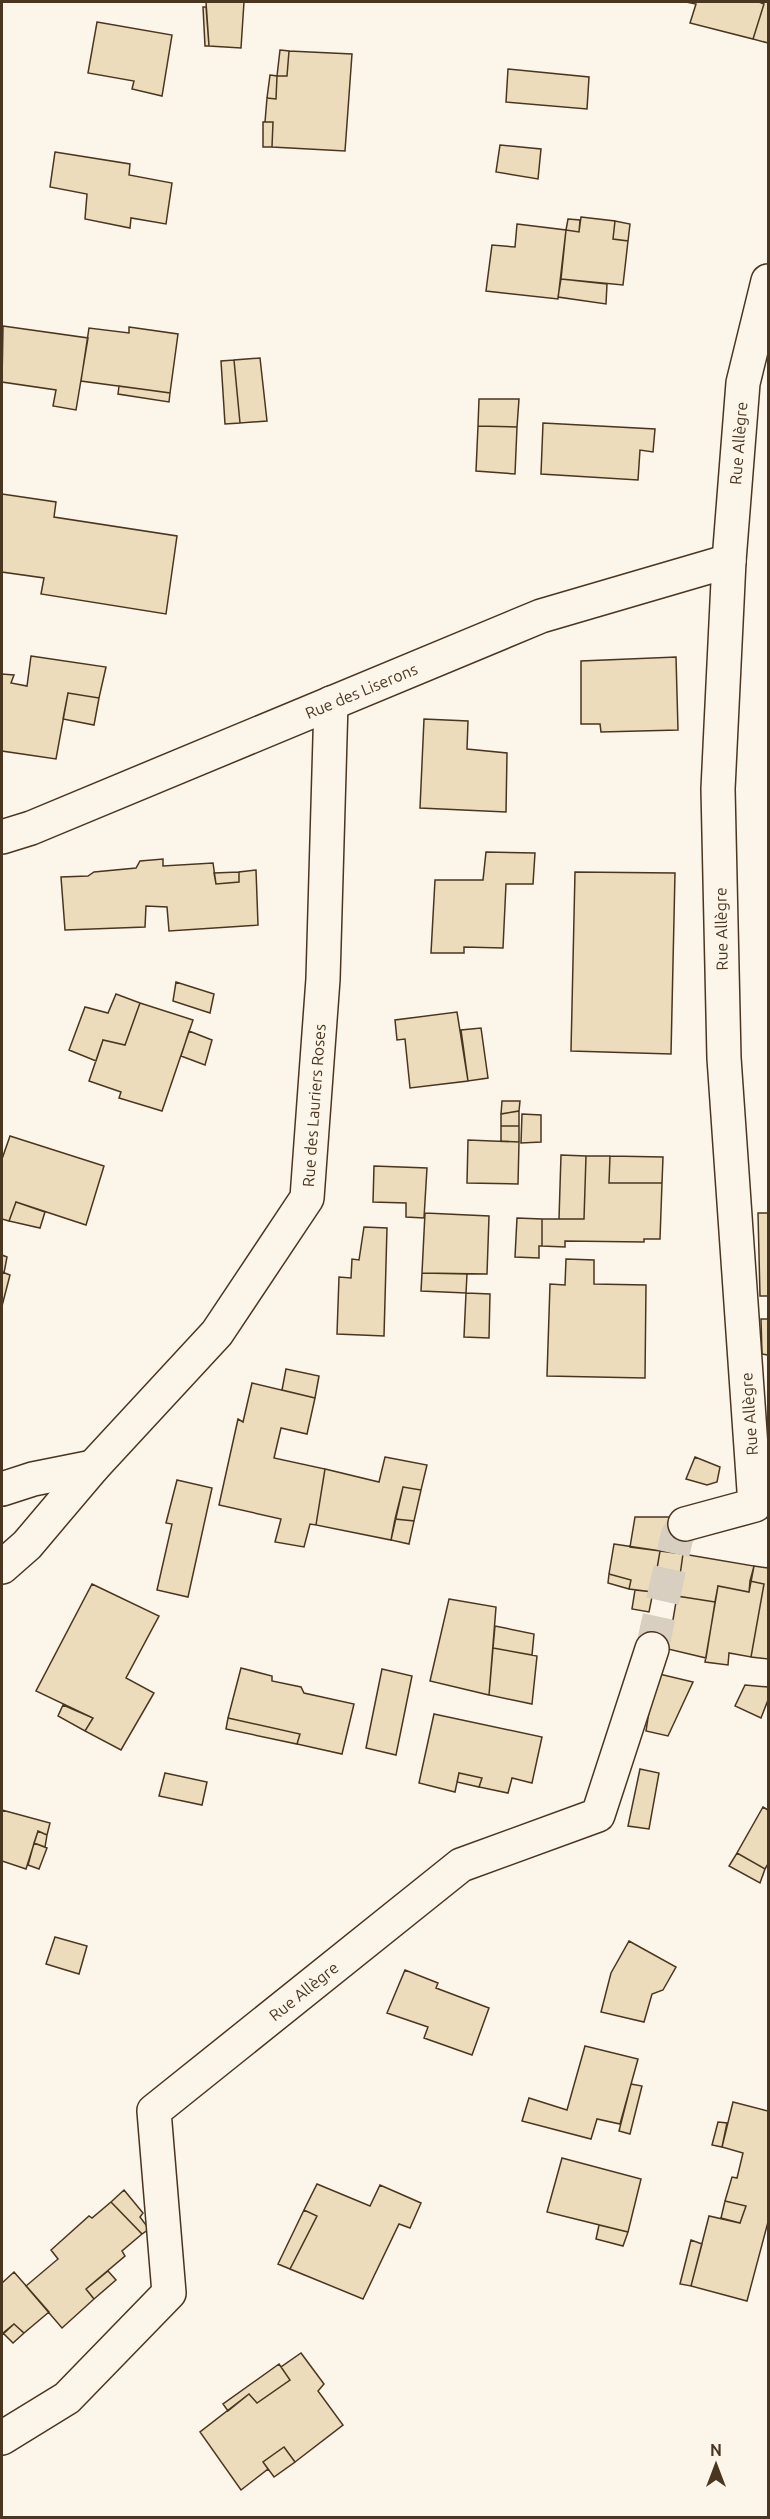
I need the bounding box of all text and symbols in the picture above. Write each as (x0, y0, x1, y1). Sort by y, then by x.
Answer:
street label: Rue Allègre (726, 401, 750, 486)
street label: Rue des Liserons (302, 659, 420, 722)
street label: Rue Allègre (711, 887, 731, 971)
street label: Rue des Lauriers Roses (299, 1023, 329, 1188)
street label: Rue Allègre (737, 1372, 761, 1456)
street label: Rue Allègre (265, 1958, 342, 2024)
north arrow (686, 2435, 746, 2495)
text: N (710, 2441, 722, 2459)

